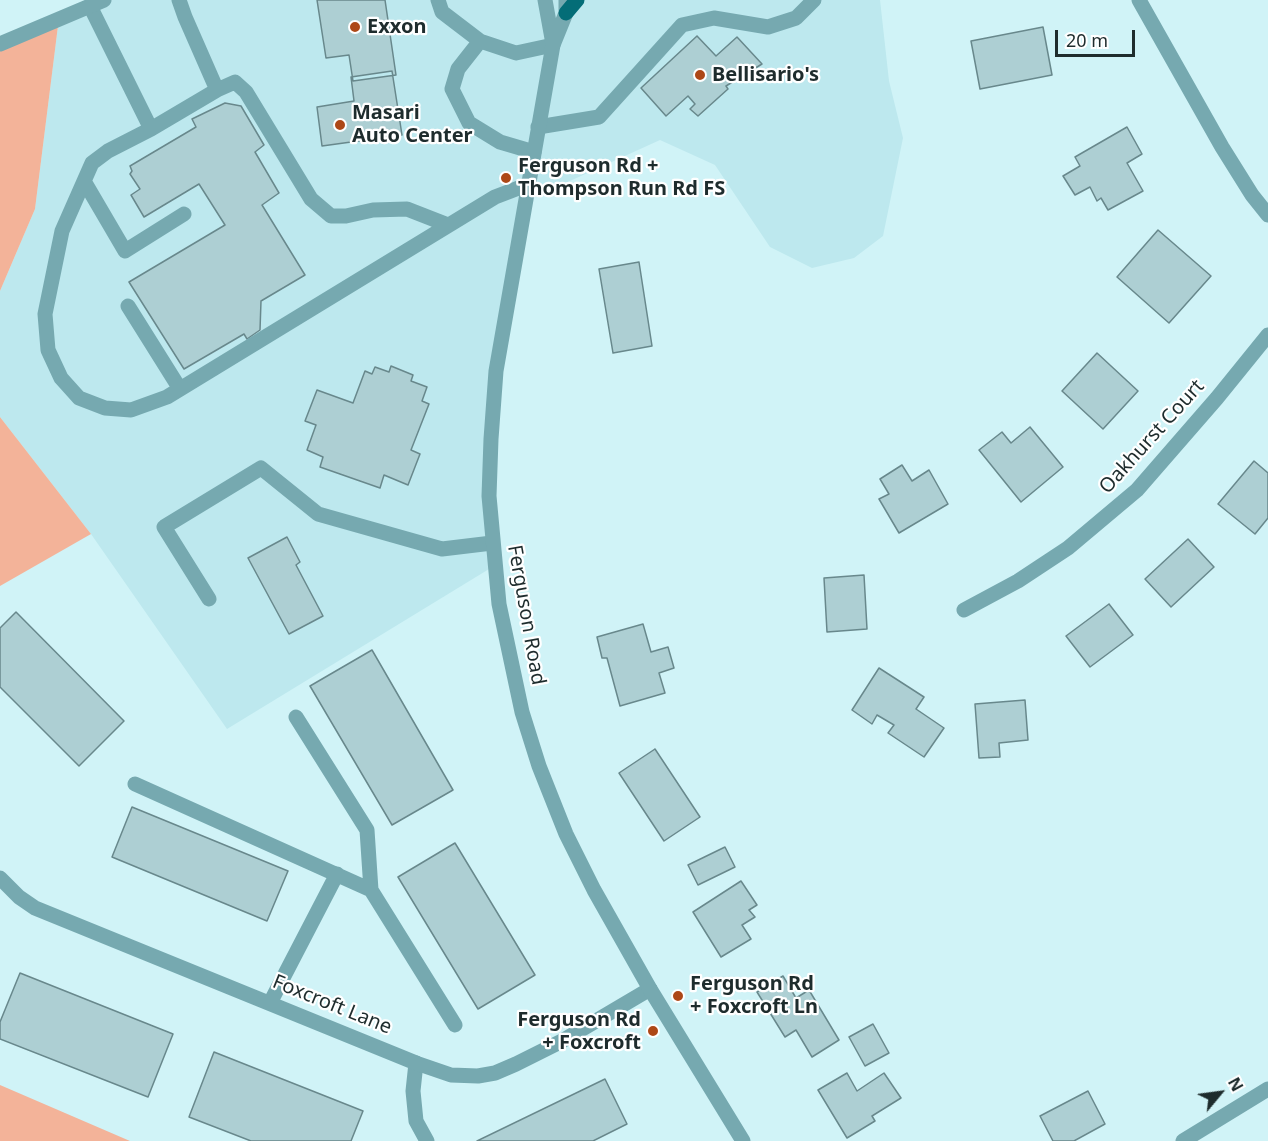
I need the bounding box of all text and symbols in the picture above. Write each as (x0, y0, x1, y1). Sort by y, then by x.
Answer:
place label: Exxon (367, 15, 426, 39)
scale bar (1058, 18, 1138, 56)
marker: Exxon (348, 20, 362, 34)
text: 20 m (1066, 28, 1108, 52)
place label: Bellisario's (712, 63, 819, 87)
marker: Bellisario's (693, 68, 707, 82)
place label: Masari Auto Center (352, 101, 473, 148)
marker: Masari Auto Center (333, 118, 347, 132)
place label: Ferguson Rd + Thompson Run Rd FS (518, 154, 725, 201)
marker: Ferguson Rd + Thompson Run Rd FS (499, 171, 513, 185)
street label: Oakhurst Court (1095, 375, 1209, 499)
street label: Ferguson Road (502, 543, 550, 687)
street label: Foxcroft Lane (269, 970, 395, 1040)
place label: Ferguson Rd + Foxcroft Ln (690, 972, 818, 1019)
marker: Ferguson Rd + Foxcroft Ln (671, 989, 685, 1003)
place label: Ferguson Rd + Foxcroft (517, 1008, 641, 1055)
marker: Ferguson Rd + Foxcroft (646, 1024, 660, 1038)
north arrow (1190, 1063, 1250, 1123)
text: N (1223, 1073, 1249, 1095)

